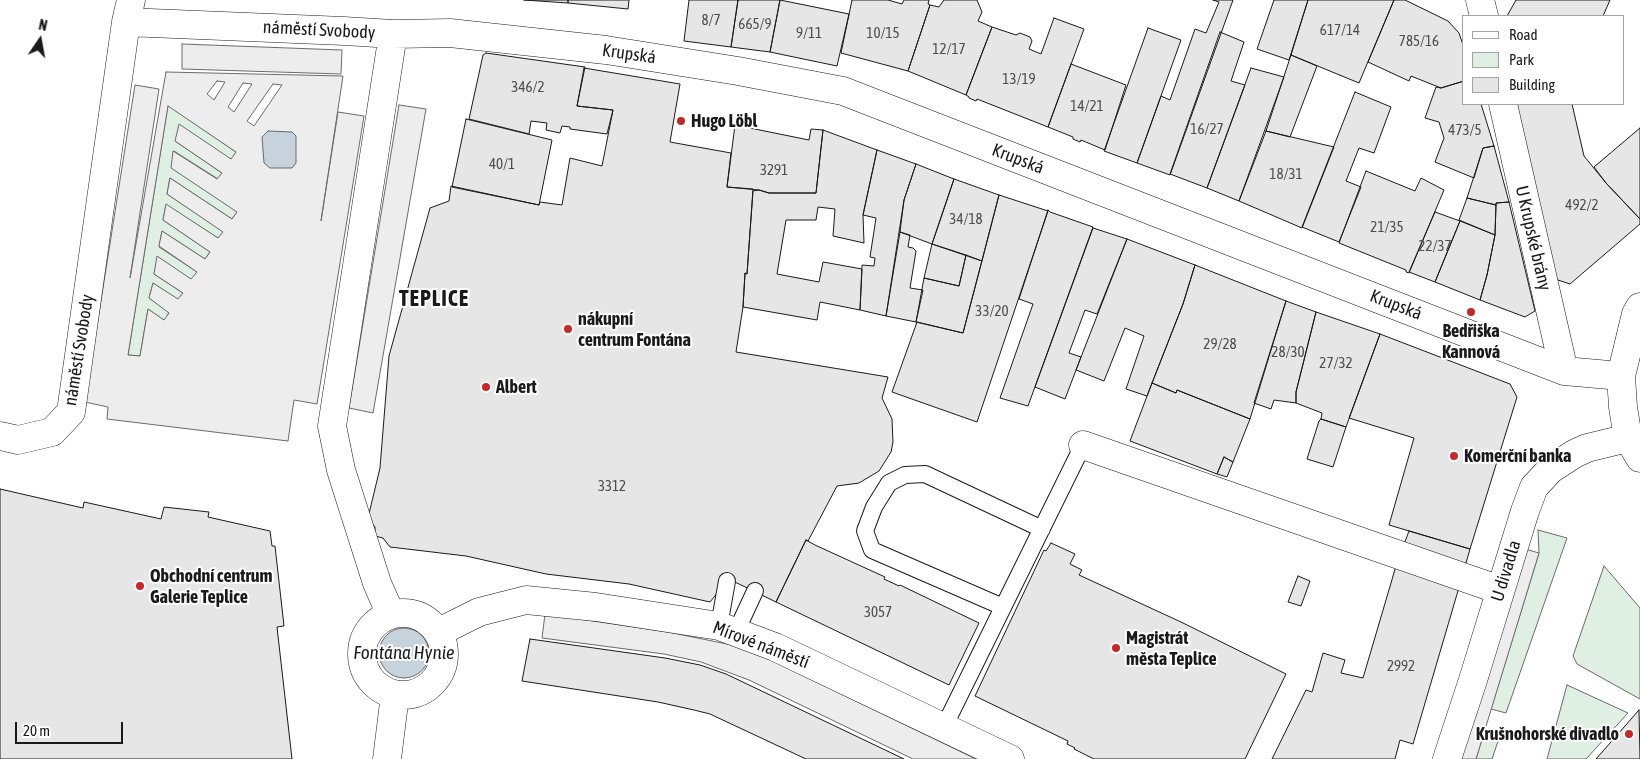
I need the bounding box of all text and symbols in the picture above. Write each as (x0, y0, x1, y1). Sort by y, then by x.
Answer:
house number: 8/7 (701, 11, 721, 29)
north arrow (15, 15, 65, 65)
house number: 665/9 (738, 15, 772, 33)
legend (1462, 15, 1625, 105)
street label: náměstí Svobody (262, 16, 376, 44)
text: N (37, 17, 49, 34)
house number: 617/14 (1320, 21, 1360, 39)
house number: 9/11 (796, 24, 822, 42)
house number: 10/15 (866, 24, 900, 42)
text: Road (1509, 26, 1538, 43)
house number: 785/16 (1399, 32, 1439, 50)
street label: Krupská (601, 40, 657, 68)
house number: 12/17 (932, 40, 966, 58)
text: Park (1509, 51, 1534, 68)
house number: 13/19 (1002, 70, 1036, 88)
text: Building (1509, 76, 1555, 93)
house number: 346/2 (511, 78, 545, 96)
house number: 14/21 (1070, 97, 1104, 115)
place label: Hugo Löbl (691, 110, 757, 132)
marker: Hugo Löbl (675, 115, 687, 127)
house number: 16/27 (1190, 120, 1224, 138)
house number: 473/5 (1448, 121, 1482, 139)
street label: Krupská (989, 139, 1047, 179)
house number: 40/1 (489, 155, 515, 173)
house number: 3291 (760, 161, 788, 179)
house number: 18/31 (1269, 165, 1303, 183)
street label: U Krupské brány (1510, 183, 1556, 293)
house number: 492/2 (1565, 196, 1599, 214)
house number: 34/18 (949, 210, 983, 228)
house number: 21/35 (1370, 218, 1404, 236)
house number: 22/37 (1418, 237, 1452, 255)
street label: Krupská (1367, 285, 1425, 325)
district label: TEPLICE (398, 286, 470, 312)
street label: náměstí Svobody (60, 293, 98, 407)
house number: 33/20 (975, 302, 1009, 320)
marker: Bedřiška Kannová (1465, 306, 1477, 318)
place label: nákupní centrum Fontána (578, 308, 691, 350)
place label: Bedřiška Kannová (1442, 320, 1500, 362)
marker: nákupní centrum Fontána (562, 323, 574, 335)
house number: 29/28 (1203, 335, 1237, 353)
house number: 28/30 (1271, 343, 1305, 361)
house number: 27/32 (1319, 354, 1353, 372)
place label: Albert (496, 376, 537, 398)
marker: Albert (480, 381, 492, 393)
place label: Komerční banka (1464, 445, 1571, 467)
marker: Komerční banka (1448, 450, 1460, 462)
house number: 3312 (598, 477, 626, 495)
street label: U divadla (1486, 538, 1526, 604)
place label: Obchodní centrum Galerie Teplice (150, 565, 272, 608)
marker: Obchodní centrum Galerie Teplice (134, 580, 146, 592)
house number: 3057 (864, 603, 892, 621)
street label: Mírové náměstí (710, 617, 812, 673)
place label: Magistrát města Teplice (1126, 627, 1217, 670)
water label: Fontána Hynie (353, 642, 455, 664)
marker: Magistrát města Teplice (1110, 642, 1122, 654)
house number: 2992 (1387, 657, 1415, 675)
scale bar (18, 712, 125, 744)
text: 20 m (23, 722, 50, 739)
place label: Krušnohorské divadlo (1476, 723, 1619, 745)
marker: Krušnohorské divadlo (1623, 728, 1635, 740)

